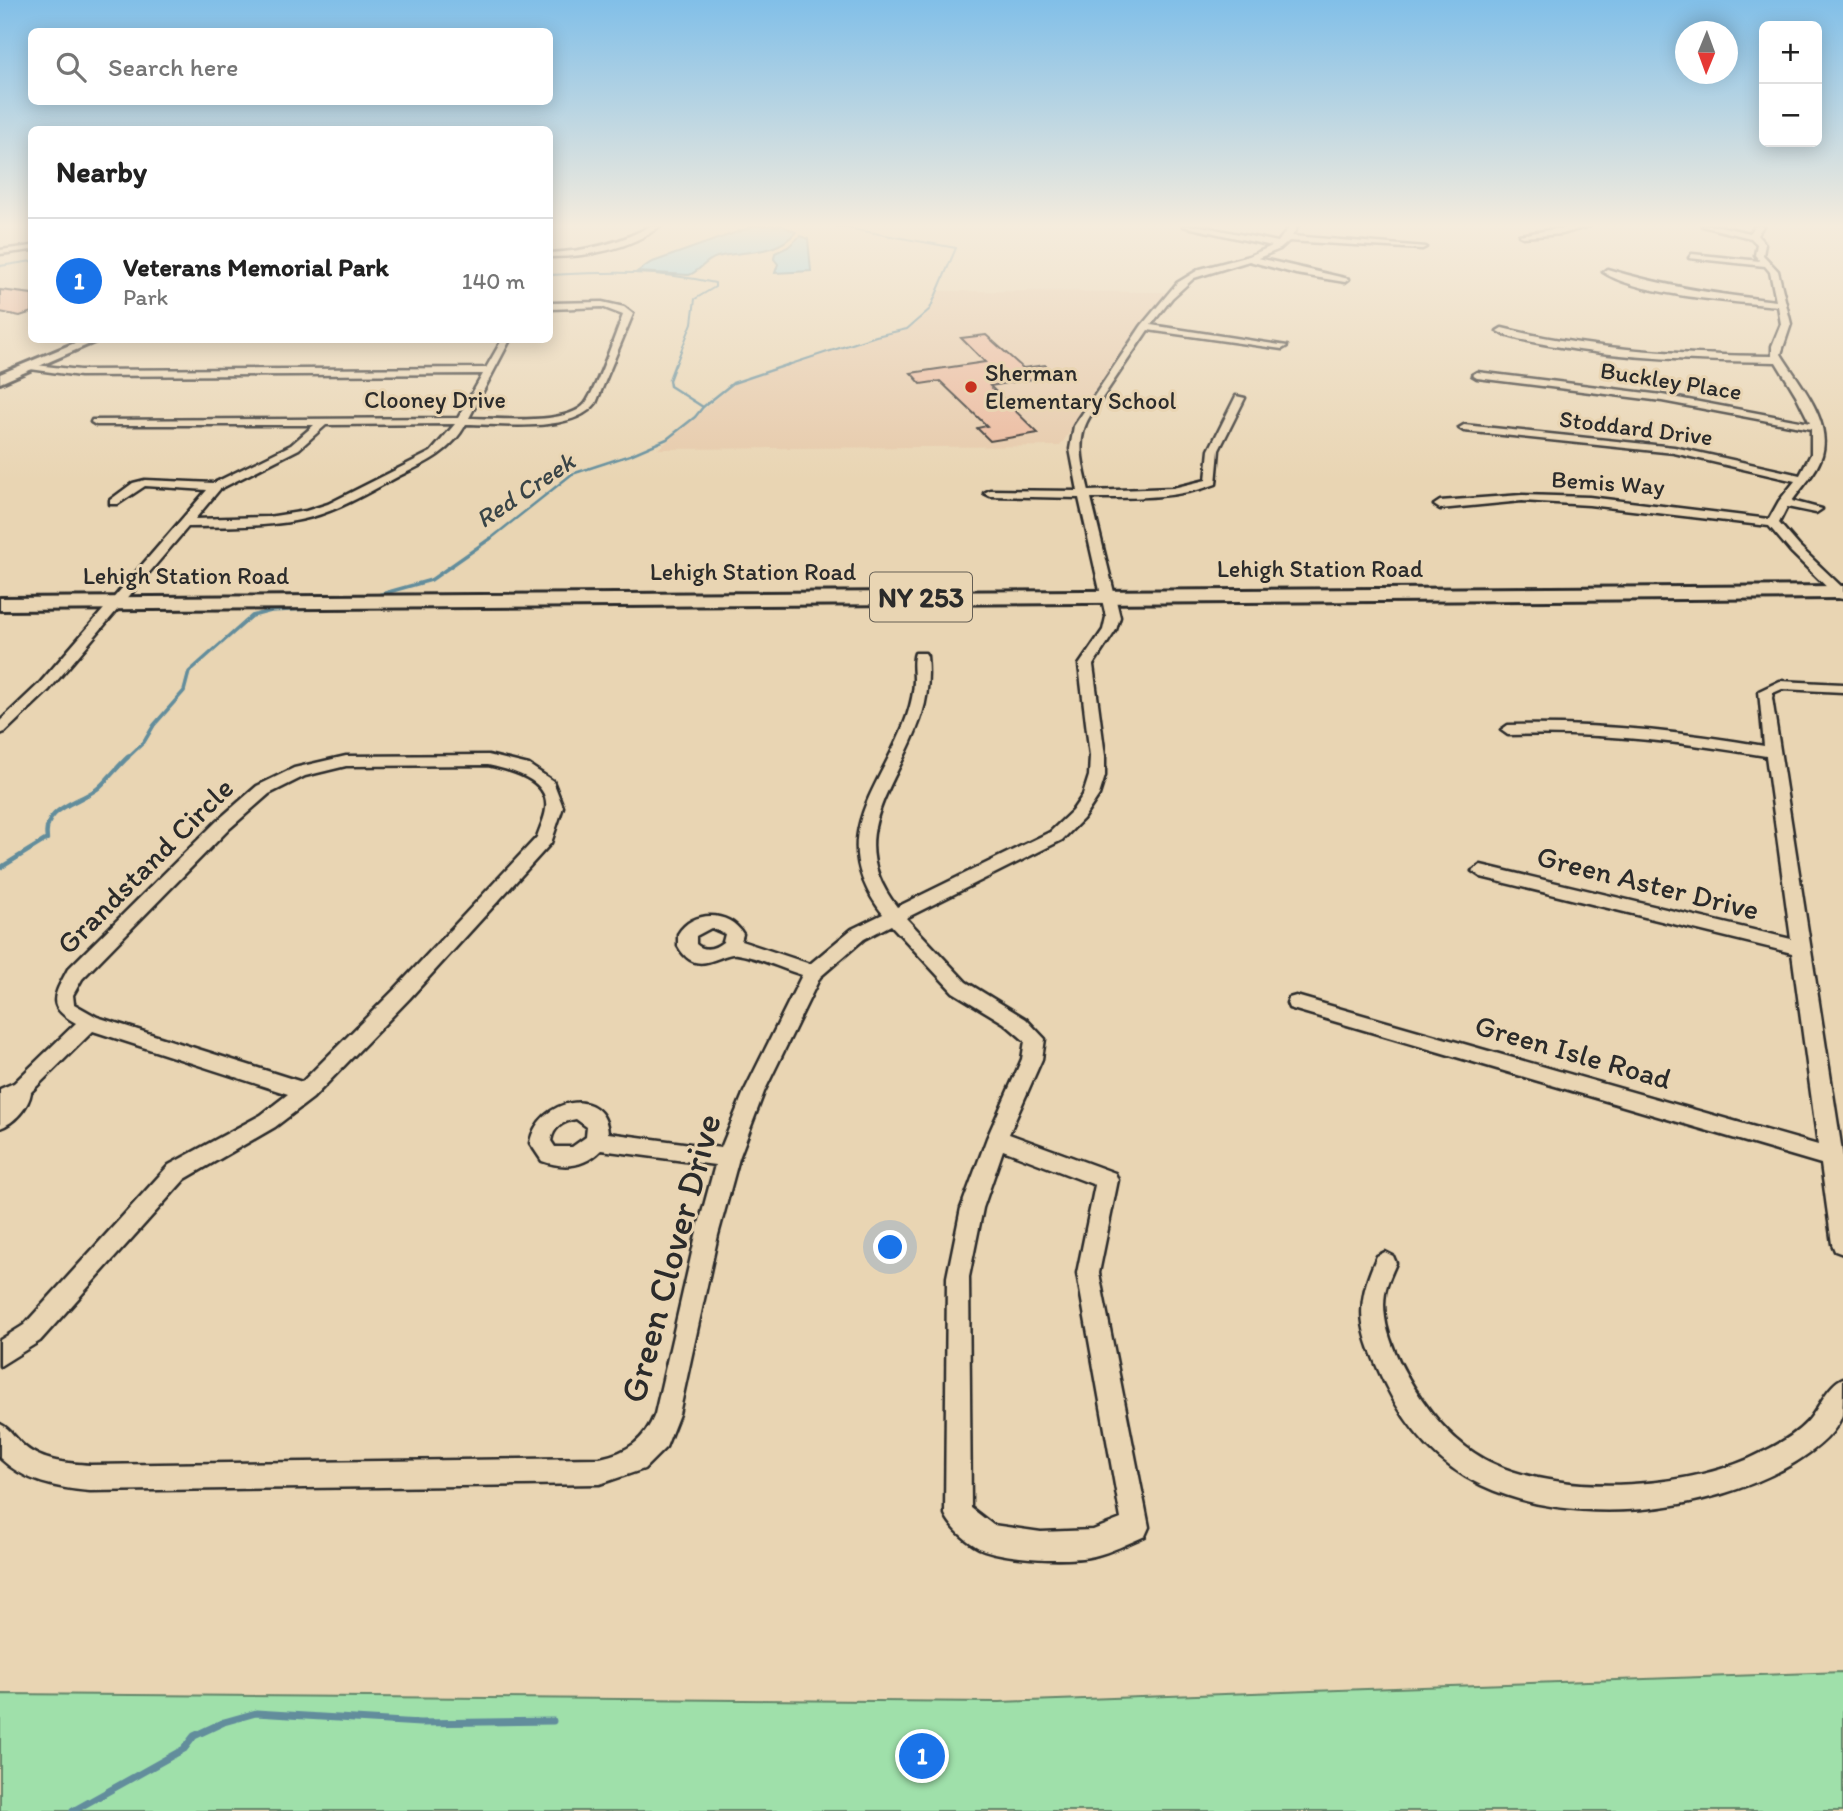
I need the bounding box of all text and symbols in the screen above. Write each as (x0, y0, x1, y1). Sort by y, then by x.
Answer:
north arrow (1675, 21, 1738, 84)
map controls (1759, 21, 1822, 147)
button: + (1759, 21, 1822, 84)
search box (28, 28, 553, 105)
icon: search (52, 48, 90, 86)
text: Search here (108, 51, 238, 83)
button: − (1759, 84, 1822, 147)
text: Nearby (56, 153, 147, 190)
text: Veterans Memorial Park (123, 251, 389, 283)
text: 1 (74, 267, 84, 295)
text: 140 m (462, 267, 525, 295)
text: Park (123, 283, 168, 311)
street label: Buckley Place (1598, 355, 1744, 406)
place label: Sherman Elementary School (985, 358, 1177, 415)
marker: Sherman Elementary School (963, 379, 979, 395)
street label: Clooney Drive (364, 385, 506, 414)
street label: Stoddard Drive (1558, 404, 1714, 451)
water label: Red Creek (469, 444, 582, 535)
street label: Bemis Way (1550, 464, 1666, 501)
street label: Lehigh Station Road (1217, 554, 1423, 583)
street label: Lehigh Station Road (650, 557, 856, 586)
street label: Lehigh Station Road (83, 561, 289, 590)
road number: NY 253 (870, 572, 972, 622)
street label: Grandstand Circle (48, 769, 241, 962)
street label: Green Aster Drive (1533, 837, 1763, 928)
street label: Green Isle Road (1471, 1006, 1676, 1097)
street label: Green Clover Drive (610, 1109, 730, 1407)
your location (873, 1230, 907, 1264)
pin: 1 (899, 1730, 945, 1782)

